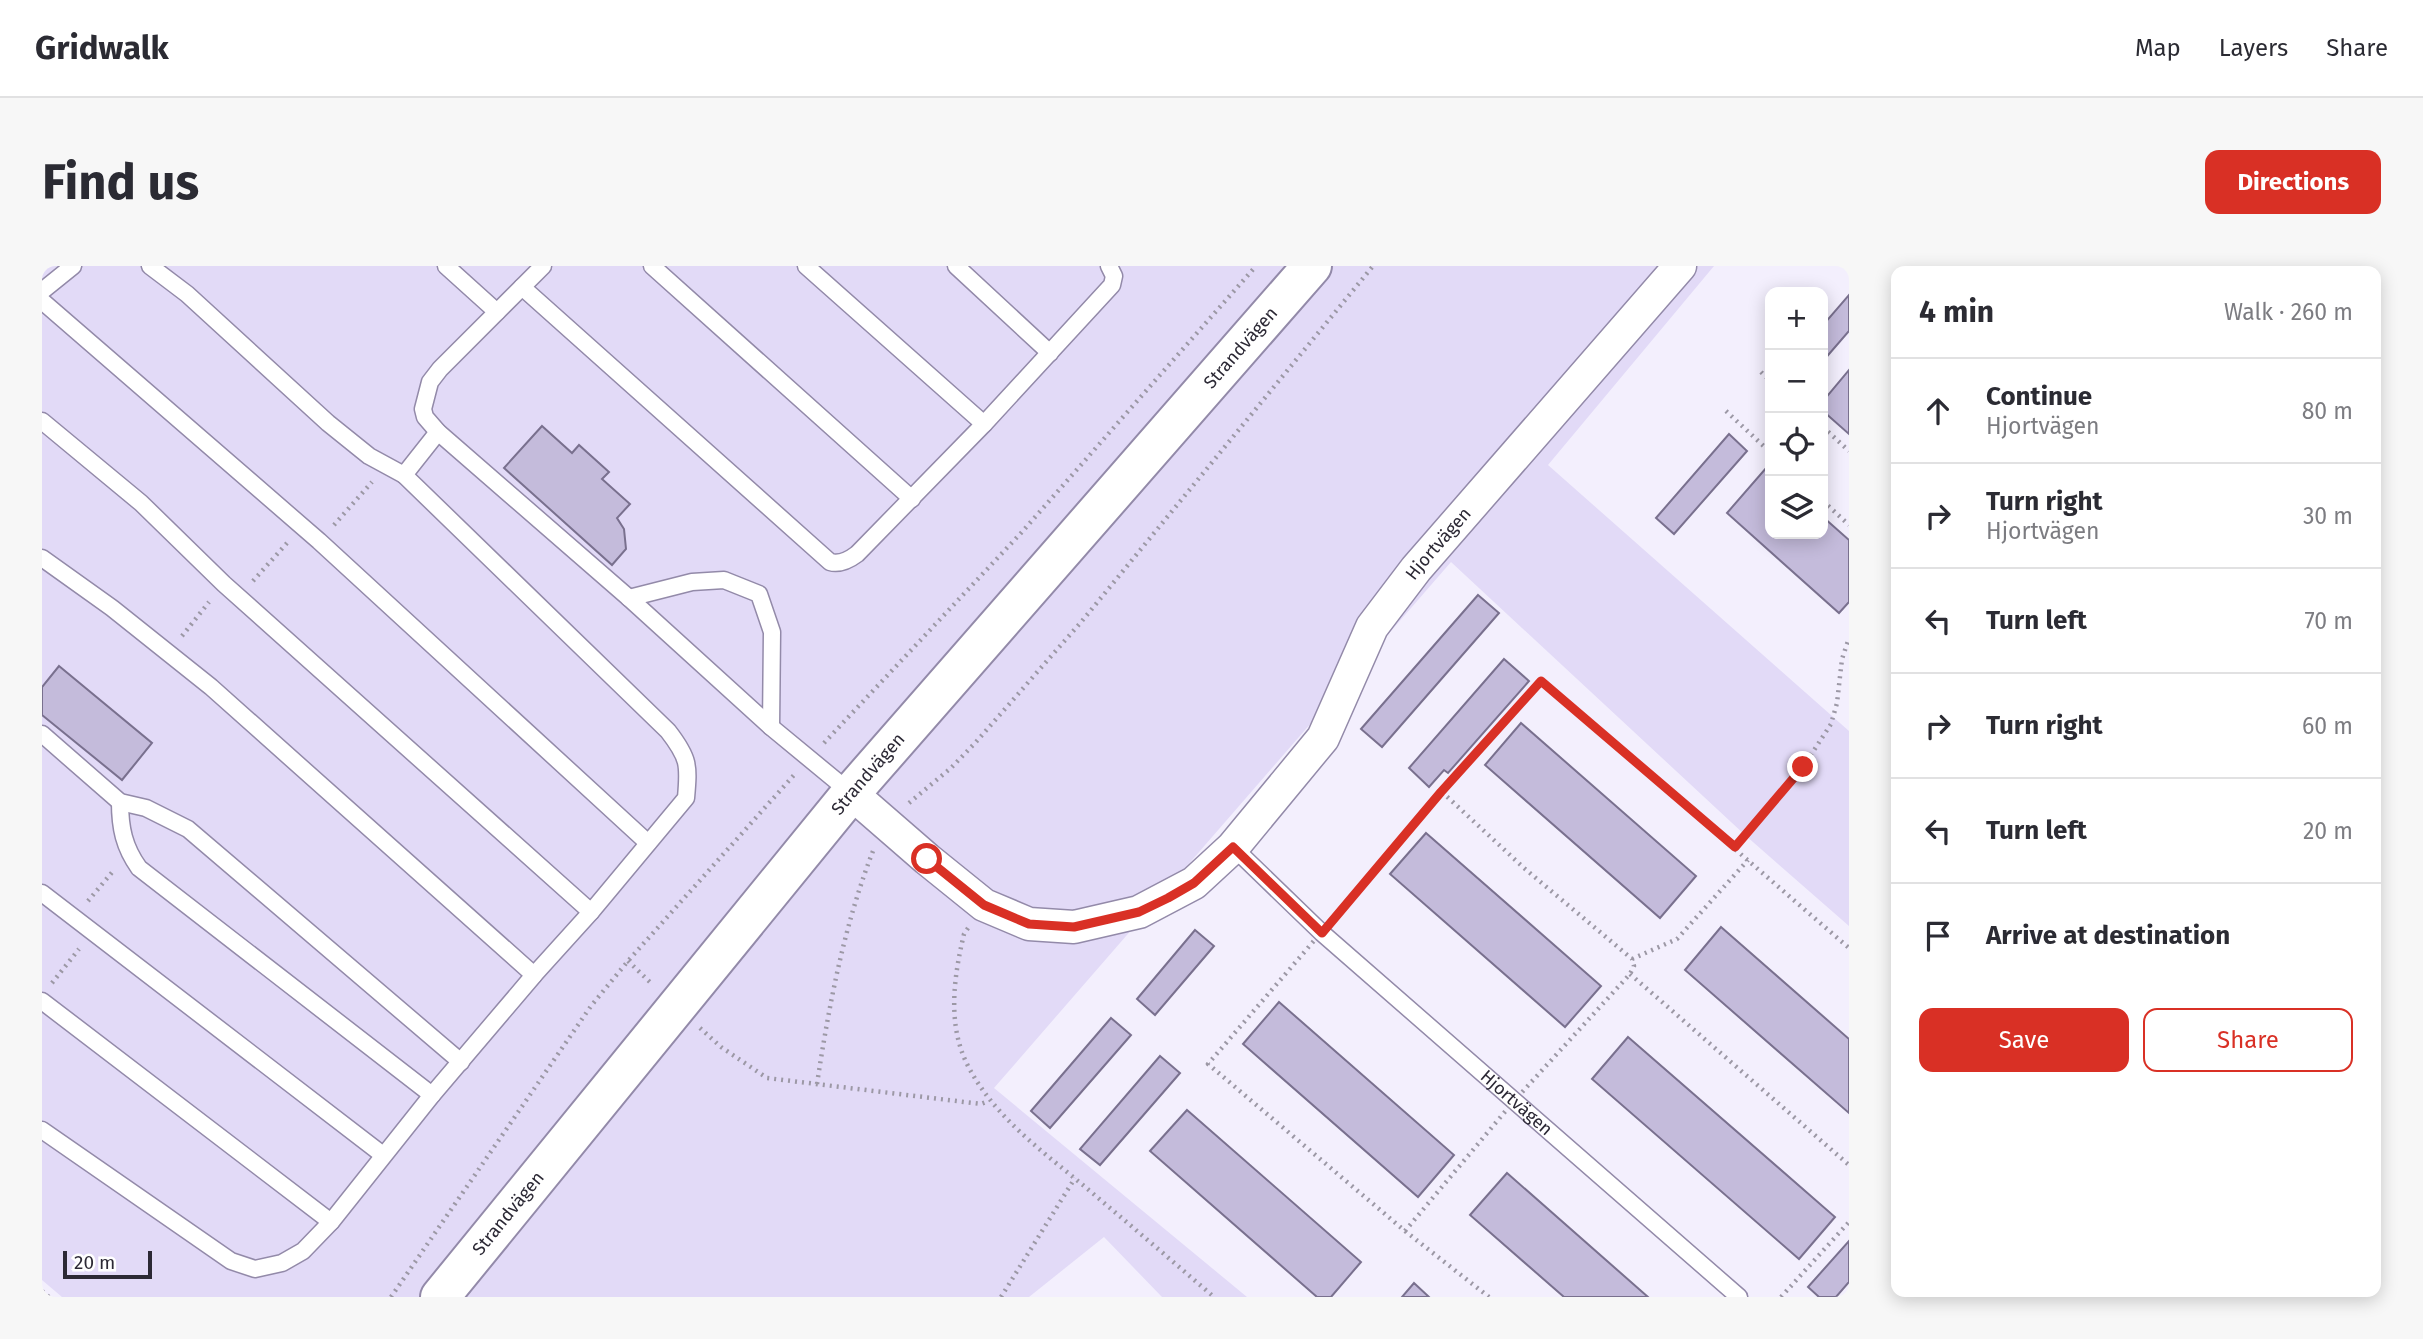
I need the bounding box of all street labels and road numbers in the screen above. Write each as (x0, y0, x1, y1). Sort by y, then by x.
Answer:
street label: Strandvägen (1199, 302, 1282, 393)
street label: Hjortvägen (1401, 503, 1476, 584)
street label: Strandvägen (827, 728, 910, 819)
street label: Hjortvägen (1476, 1065, 1557, 1140)
street label: Strandvägen (468, 1167, 549, 1260)

